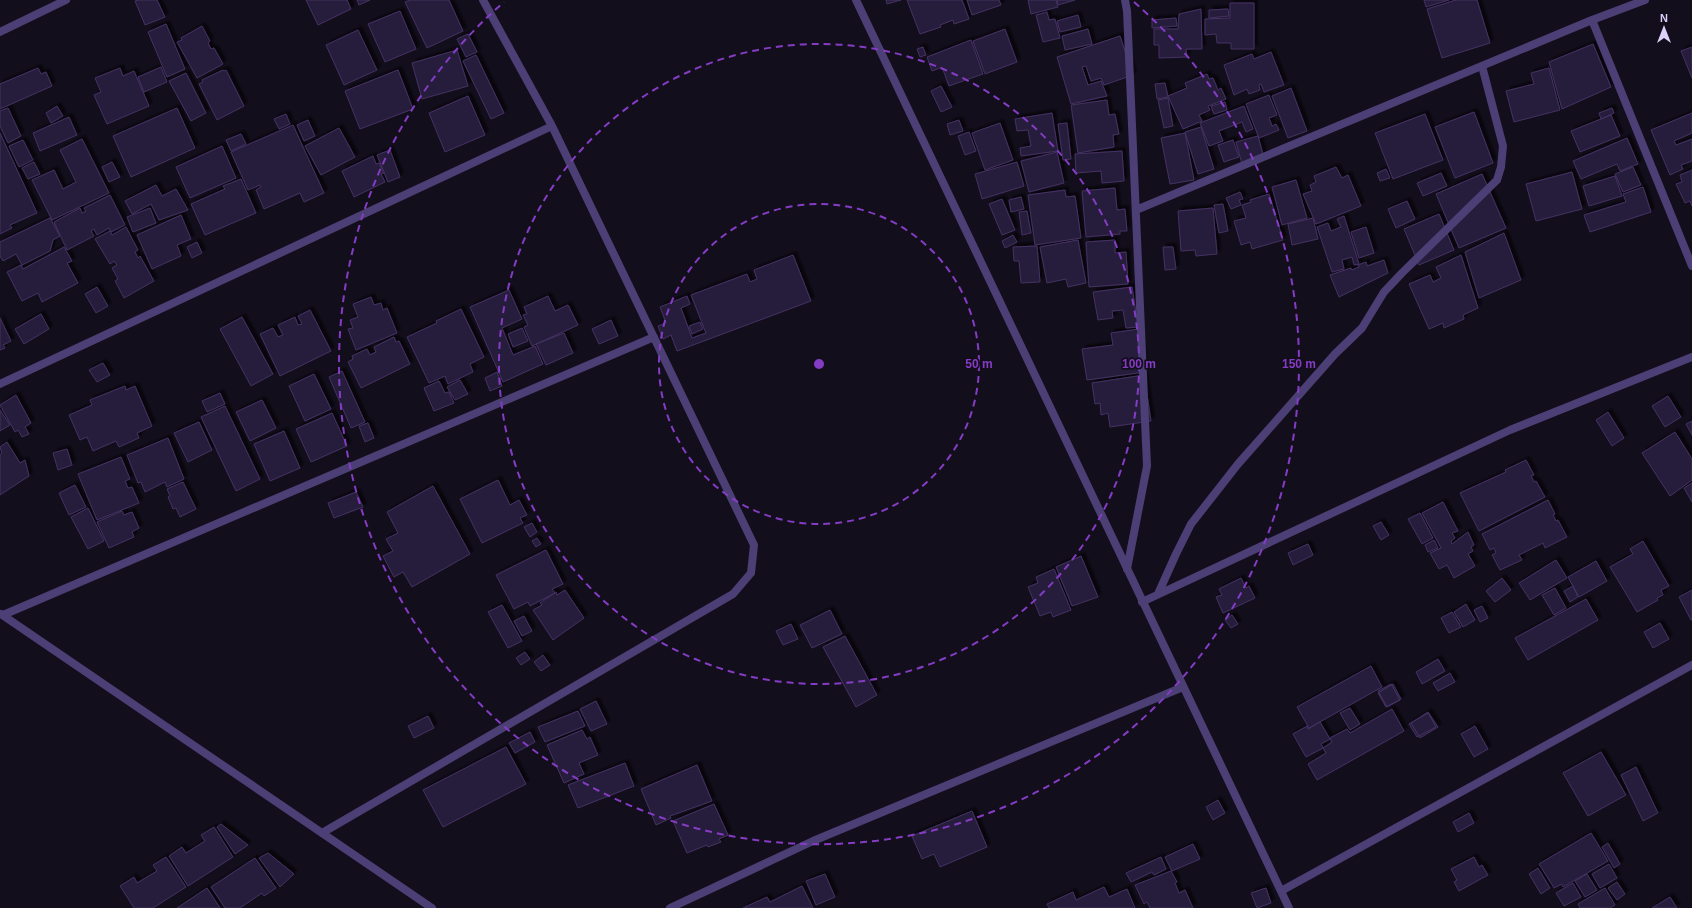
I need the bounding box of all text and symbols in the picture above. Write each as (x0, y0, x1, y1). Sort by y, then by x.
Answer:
north arrow (1644, 8, 1684, 48)
text: N (1660, 12, 1668, 24)
centre of rings (812, 357, 826, 371)
text: 50 m (965, 357, 993, 371)
text: 100 m (1122, 357, 1156, 371)
text: 150 m (1282, 357, 1316, 371)

